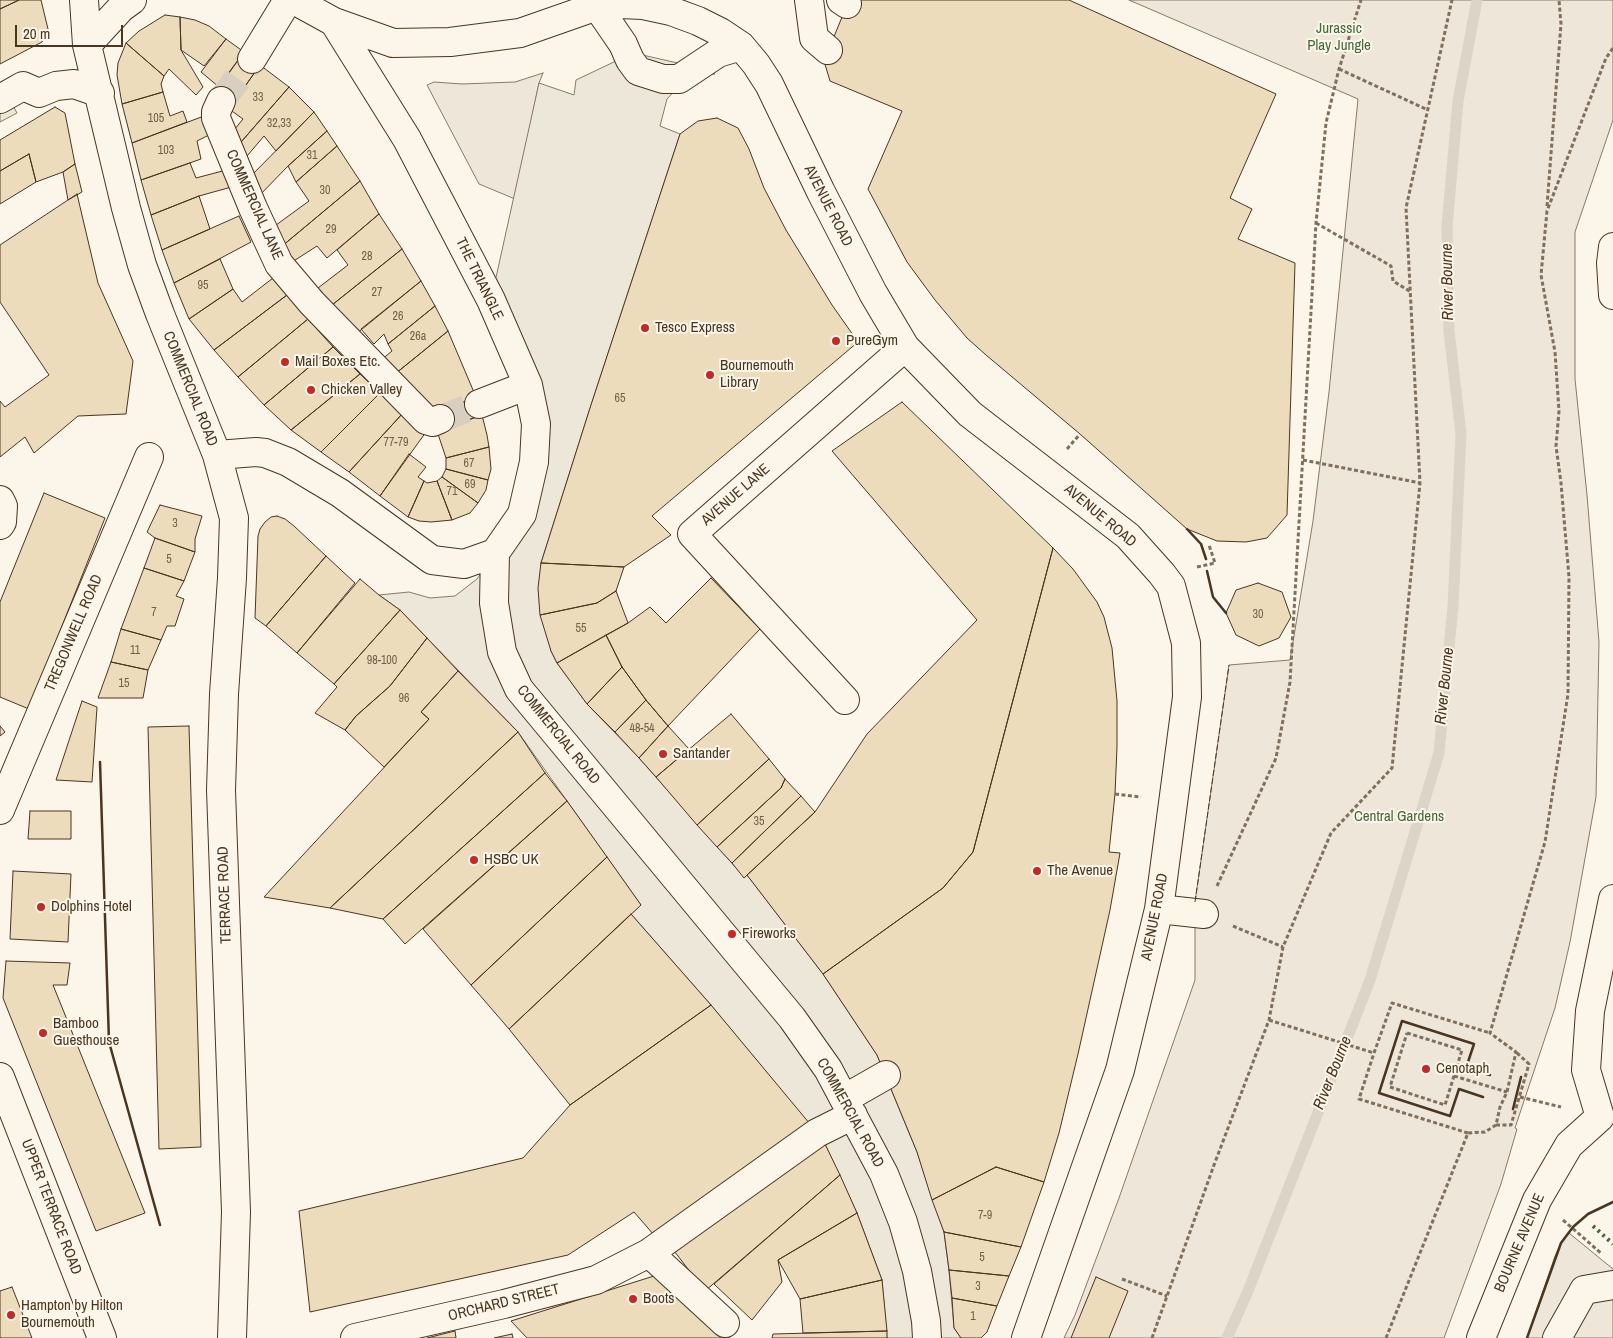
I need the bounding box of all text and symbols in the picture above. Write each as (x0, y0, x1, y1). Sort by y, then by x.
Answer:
scale bar (18, 15, 125, 47)
park label: Jurassic Play Jungle (1307, 20, 1371, 55)
text: 20 m (23, 23, 50, 44)
house number: 33 (253, 91, 263, 105)
house number: 105 (148, 112, 164, 126)
house number: 32,33 (267, 117, 291, 131)
house number: 103 (158, 144, 174, 158)
street label: COMMERCIAL LANE (222, 147, 286, 263)
house number: 31 (307, 149, 317, 163)
street label: AVENUE ROAD (800, 162, 856, 250)
house number: 30 (320, 184, 330, 198)
house number: 29 (326, 223, 336, 237)
street label: THE TRIANGLE (451, 235, 507, 323)
water label: River Bourne (1438, 243, 1458, 321)
house number: 28 (362, 250, 372, 264)
house number: 95 (198, 279, 208, 293)
house number: 27 (372, 286, 382, 300)
house number: 26 (393, 310, 403, 324)
place label: Tesco Express (655, 319, 735, 337)
marker: Tesco Express (639, 322, 651, 334)
street label: COMMERCIAL ROAD (159, 329, 221, 449)
house number: 26a (410, 330, 426, 344)
place label: PureGym (846, 332, 898, 350)
marker: PureGym (830, 335, 842, 347)
place label: Mail Boxes Etc. (295, 353, 380, 371)
marker: Mail Boxes Etc. (279, 356, 291, 368)
place label: Bournemouth Library (720, 357, 794, 392)
marker: Bournemouth Library (704, 369, 716, 381)
place label: Chicken Valley (321, 381, 402, 399)
marker: Chicken Valley (305, 384, 317, 396)
house number: 65 (615, 392, 625, 406)
house number: 77-79 (383, 436, 409, 450)
house number: 67 (464, 457, 474, 471)
street label: AVENUE LANE (698, 460, 774, 530)
house number: 69 (465, 478, 475, 492)
street label: AVENUE ROAD (1060, 481, 1140, 551)
house number: 71 (447, 485, 457, 499)
house number: 3 (172, 517, 178, 531)
house number: 5 (166, 553, 172, 567)
street label: TREGONWELL ROAD (41, 572, 107, 694)
house number: 7 (151, 606, 157, 620)
house number: 30 (1253, 608, 1263, 622)
house number: 55 (576, 622, 586, 636)
house number: 11 (130, 644, 140, 658)
water label: River Bourne (1431, 647, 1459, 725)
house number: 98-100 (367, 654, 397, 668)
house number: 15 (119, 677, 129, 691)
street label: COMMERCIAL ROAD (513, 682, 603, 788)
house number: 96 (399, 692, 409, 706)
house number: 48-54 (629, 722, 655, 736)
place label: Santander (673, 745, 730, 763)
marker: Santander (657, 748, 669, 760)
park label: Central Gardens (1354, 808, 1444, 826)
house number: 35 (754, 815, 764, 829)
street label: TERRACE ROAD (214, 846, 236, 944)
place label: HSBC UK (484, 851, 539, 869)
marker: HSBC UK (468, 854, 480, 866)
place label: The Avenue (1047, 862, 1113, 880)
marker: The Avenue (1031, 865, 1043, 877)
street label: AVENUE ROAD (1138, 872, 1172, 962)
place label: Dolphins Hotel (51, 898, 132, 916)
marker: Dolphins Hotel (35, 901, 47, 913)
place label: Fireworks (742, 925, 796, 943)
marker: Fireworks (726, 928, 738, 940)
place label: Bamboo Guesthouse (53, 1015, 119, 1050)
marker: Bamboo Guesthouse (37, 1027, 49, 1039)
water label: River Bourne (1310, 1034, 1356, 1112)
street label: COMMERCIAL ROAD (812, 1055, 888, 1171)
place label: Cenotaph (1436, 1060, 1489, 1078)
marker: Cenotaph (1420, 1063, 1432, 1075)
street label: UPPER TERRACE ROAD (17, 1137, 85, 1277)
street label: BOURNE AVENUE (1491, 1191, 1549, 1295)
house number: 7-9 (978, 1209, 992, 1223)
house number: 5 (979, 1251, 985, 1265)
street label: ORCHARD STREET (446, 1280, 562, 1326)
house number: 3 (975, 1280, 981, 1294)
place label: Boots (643, 1290, 674, 1308)
marker: Boots (627, 1293, 639, 1305)
place label: Hampton by Hilton Bournemouth (21, 1297, 123, 1332)
marker: Hampton by Hilton Bournemouth (5, 1309, 17, 1321)
house number: 1 (970, 1310, 976, 1324)

